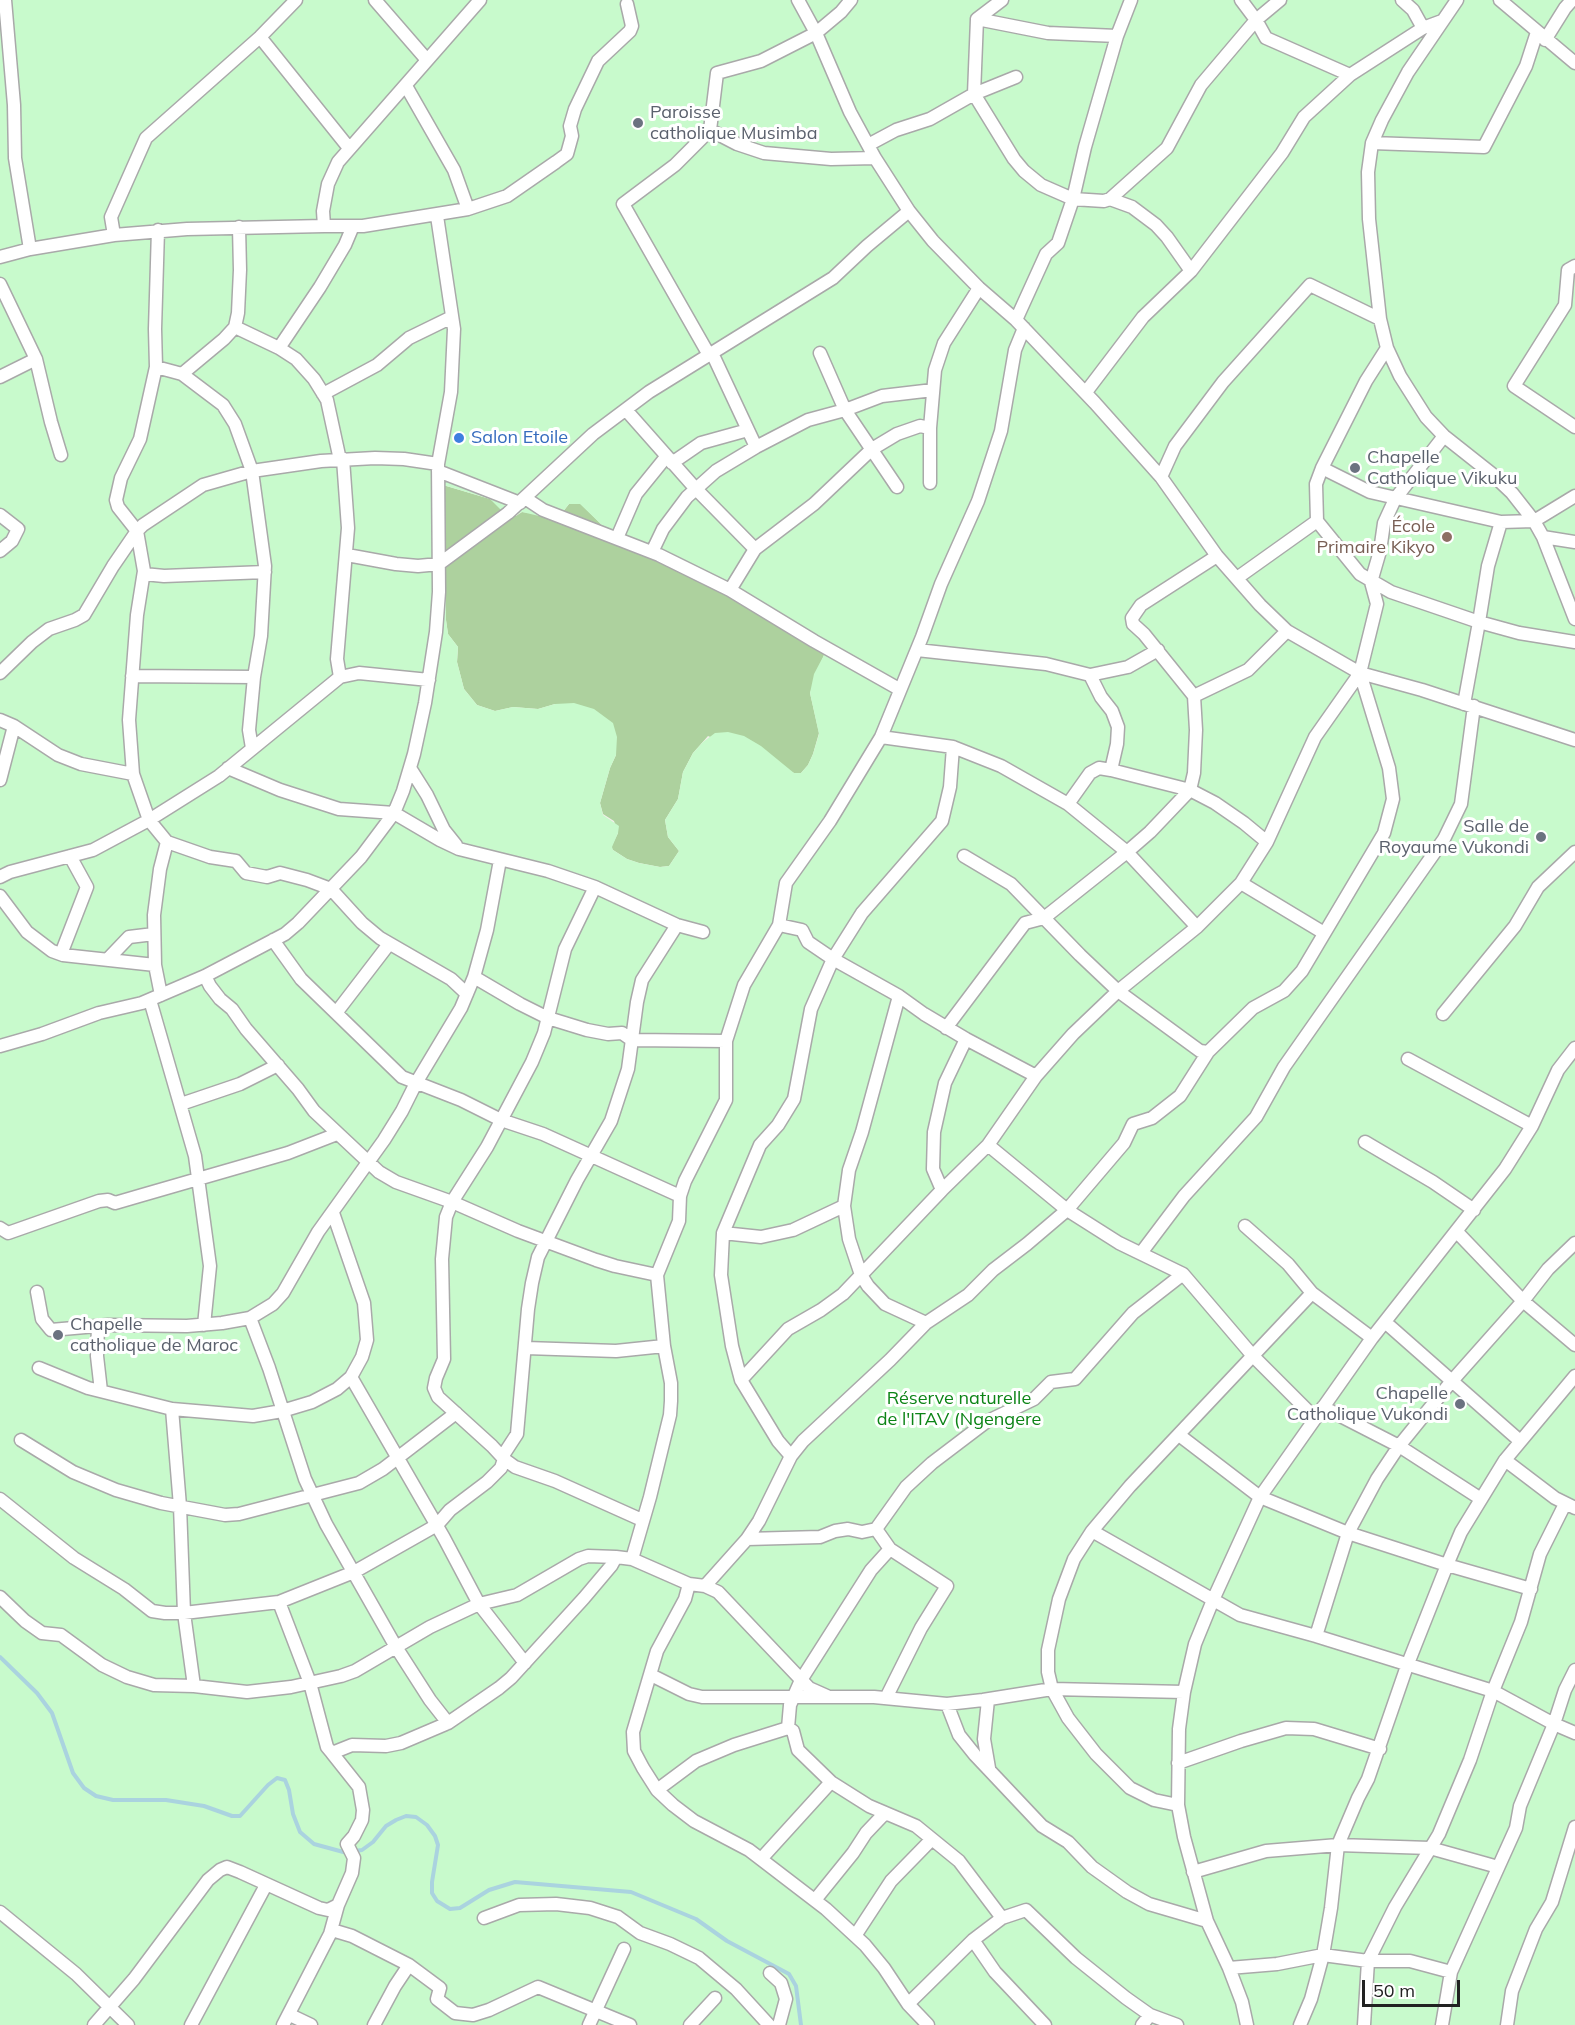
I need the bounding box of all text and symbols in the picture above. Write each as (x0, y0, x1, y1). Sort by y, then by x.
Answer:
place label: Paroisse catholique Musimba (650, 102, 817, 144)
marker: Paroisse catholique Musimba (631, 116, 645, 130)
place label: Salon Etoile (471, 427, 568, 449)
marker: Salon Etoile (452, 431, 466, 445)
place label: Chapelle Catholique Vikuku (1367, 447, 1517, 490)
marker: Chapelle Catholique Vikuku (1348, 461, 1362, 475)
place label: École Primaire Kikyo (1316, 516, 1435, 558)
marker: École Primaire Kikyo (1440, 530, 1454, 544)
place label: Salle de Royaume Vukondi (1379, 816, 1529, 858)
marker: Salle de Royaume Vukondi (1534, 830, 1548, 844)
place label: Chapelle catholique de Maroc (70, 1314, 238, 1356)
marker: Chapelle catholique de Maroc (51, 1328, 65, 1342)
place label: Chapelle Catholique Vukondi (1287, 1383, 1448, 1426)
park label: Réserve naturelle de l'ITAV (Ngengere (877, 1388, 1041, 1430)
marker: Chapelle Catholique Vukondi (1453, 1397, 1467, 1411)
scale bar (1365, 1968, 1462, 2006)
text: 50 m (1373, 1979, 1415, 2002)

